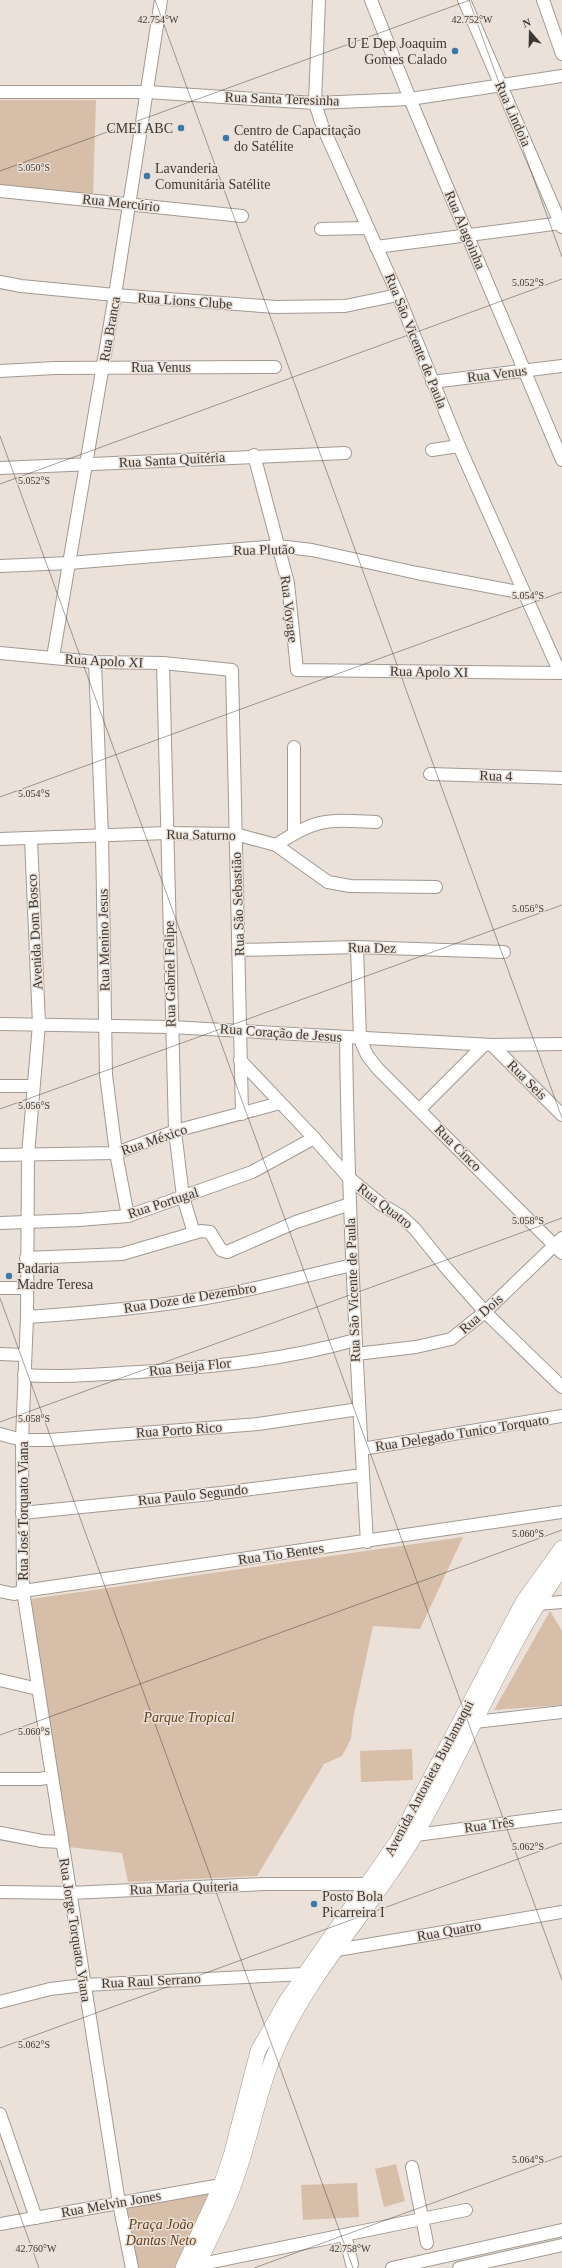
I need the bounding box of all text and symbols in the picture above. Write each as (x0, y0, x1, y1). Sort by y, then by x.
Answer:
north arrow (510, 12, 550, 52)
text: 42.754°W (138, 14, 179, 25)
text: 42.752°W (452, 14, 493, 25)
text: N (521, 16, 532, 30)
place label: U E Dep Joaquim Gomes Calado (347, 36, 447, 67)
marker: U E Dep Joaquim Gomes Calado (450, 46, 460, 56)
street label: Rua Lindoia (492, 79, 534, 150)
street label: Rua Santa Teresinha (224, 90, 340, 109)
place label: CMEI ABC (106, 121, 173, 136)
marker: CMEI ABC (176, 123, 186, 133)
place label: Centro de Capacitação do Satélite (234, 123, 361, 154)
marker: Centro de Capacitação do Satélite (221, 133, 231, 143)
place label: Lavanderia Comunitária Satélite (155, 161, 270, 192)
text: 5.050°S (18, 162, 50, 173)
marker: Lavanderia Comunitária Satélite (142, 171, 152, 181)
street label: Rua Alagoinha (442, 189, 489, 272)
street label: Rua Mercúrio (81, 191, 161, 215)
street label: Rua São Vicente de Paula (382, 271, 450, 411)
text: 5.052°S (512, 277, 544, 288)
street label: Rua Lions Clube (137, 290, 233, 312)
street label: Rua Branca (97, 295, 123, 363)
street label: Rua Venus (131, 360, 191, 375)
street label: Rua Venus (466, 363, 528, 385)
street label: Rua Santa Quitéria (118, 450, 226, 470)
text: 5.052°S (18, 475, 50, 486)
street label: Rua Plutão (233, 542, 295, 558)
street label: Rua Voyage (277, 575, 301, 643)
text: 5.054°S (512, 590, 544, 601)
street label: Rua Apolo XI (64, 651, 144, 671)
street label: Rua Apolo XI (390, 664, 469, 680)
street label: Rua 4 (479, 768, 513, 784)
text: 5.054°S (18, 788, 50, 799)
street label: Rua Saturno (166, 827, 236, 843)
street label: Rua São Sebastião (229, 852, 247, 956)
street label: Avenida Dom Bosco (24, 873, 46, 991)
street label: Rua Menino Jesus (96, 889, 112, 991)
text: 5.056°S (512, 903, 544, 914)
street label: Rua Gabriel Felipe (162, 921, 178, 1027)
street label: Rua Dez (348, 940, 396, 956)
street label: Rua Coração de Jesus (219, 1021, 343, 1045)
street label: Rua Seis (504, 1057, 550, 1103)
text: 5.056°S (18, 1100, 50, 1111)
street label: Rua México (119, 1122, 189, 1158)
street label: Rua Cinco (432, 1122, 484, 1174)
street label: Rua Quatro (355, 1180, 415, 1232)
street label: Rua Portugal (126, 1184, 200, 1221)
text: 5.058°S (512, 1215, 544, 1226)
street label: Rua São Vicente de Paula (343, 1217, 363, 1362)
place label: Padaria Madre Teresa (17, 1261, 94, 1292)
marker: Padaria Madre Teresa (4, 1271, 14, 1281)
street label: Rua Doze de Dezembro (123, 1280, 257, 1316)
street label: Rua Dois (456, 1291, 506, 1337)
street label: Rua Beija Flor (148, 1355, 232, 1379)
street label: Rua Delegado Tunico Torquato (374, 1412, 550, 1454)
text: 5.058°S (18, 1413, 50, 1424)
street label: Rua Porto Rico (135, 1420, 223, 1440)
street label: Rua José Torquato Viana (16, 1440, 31, 1581)
street label: Rua Paulo Segundo (137, 1482, 249, 1508)
text: 5.060°S (512, 1528, 544, 1539)
street label: Rua Tio Bentes (237, 1541, 325, 1567)
street label: Avenida Antonieta Burlamaqui (382, 1698, 476, 1858)
park label: Parque Tropical (142, 1710, 235, 1725)
text: 5.060°S (18, 1726, 50, 1737)
street label: Rua Três (463, 1814, 515, 1836)
text: 5.062°S (512, 1841, 544, 1852)
street label: Rua Jorge Torquato Viana (56, 1857, 94, 2004)
street label: Rua Maria Quiteria (129, 1879, 239, 1897)
place label: Posto Bola Picarreira I (322, 1889, 385, 1920)
marker: Posto Bola Picarreira I (309, 1899, 319, 1909)
street label: Rua Quatro (416, 1918, 482, 1944)
street label: Rua Raul Serrano (101, 1971, 201, 1991)
text: 5.062°S (18, 2039, 50, 2050)
text: 5.064°S (512, 2154, 544, 2165)
street label: Rua Melvin Jones (60, 2188, 162, 2220)
park label: Praça João Dantas Neto (125, 2217, 196, 2248)
text: 42.760°W (16, 2243, 57, 2254)
text: 42.758°W (330, 2243, 371, 2254)

